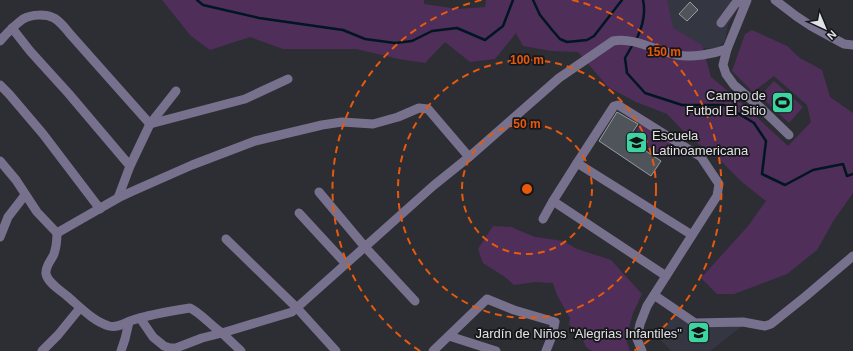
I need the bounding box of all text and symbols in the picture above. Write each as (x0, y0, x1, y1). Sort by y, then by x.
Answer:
north arrow (805, 8, 845, 48)
text: N (825, 28, 839, 42)
text: 150 m (647, 45, 681, 59)
text: 100 m (510, 53, 544, 67)
place label: Campo de Futbol El Sitio (686, 88, 766, 118)
sports icon: Campo de Futbol El Sitio (769, 89, 795, 115)
text: 50 m (513, 117, 541, 131)
place label: Escuela Latinoamericana (652, 128, 749, 158)
school or university icon: Escuela Latinoamericana (623, 129, 649, 155)
centre of rings (520, 182, 534, 196)
school or university icon: Jardín de Niños "Alegrias Infantiles" (685, 320, 711, 346)
place label: Jardín de Niños "Alegrias Infantiles" (475, 326, 682, 341)

